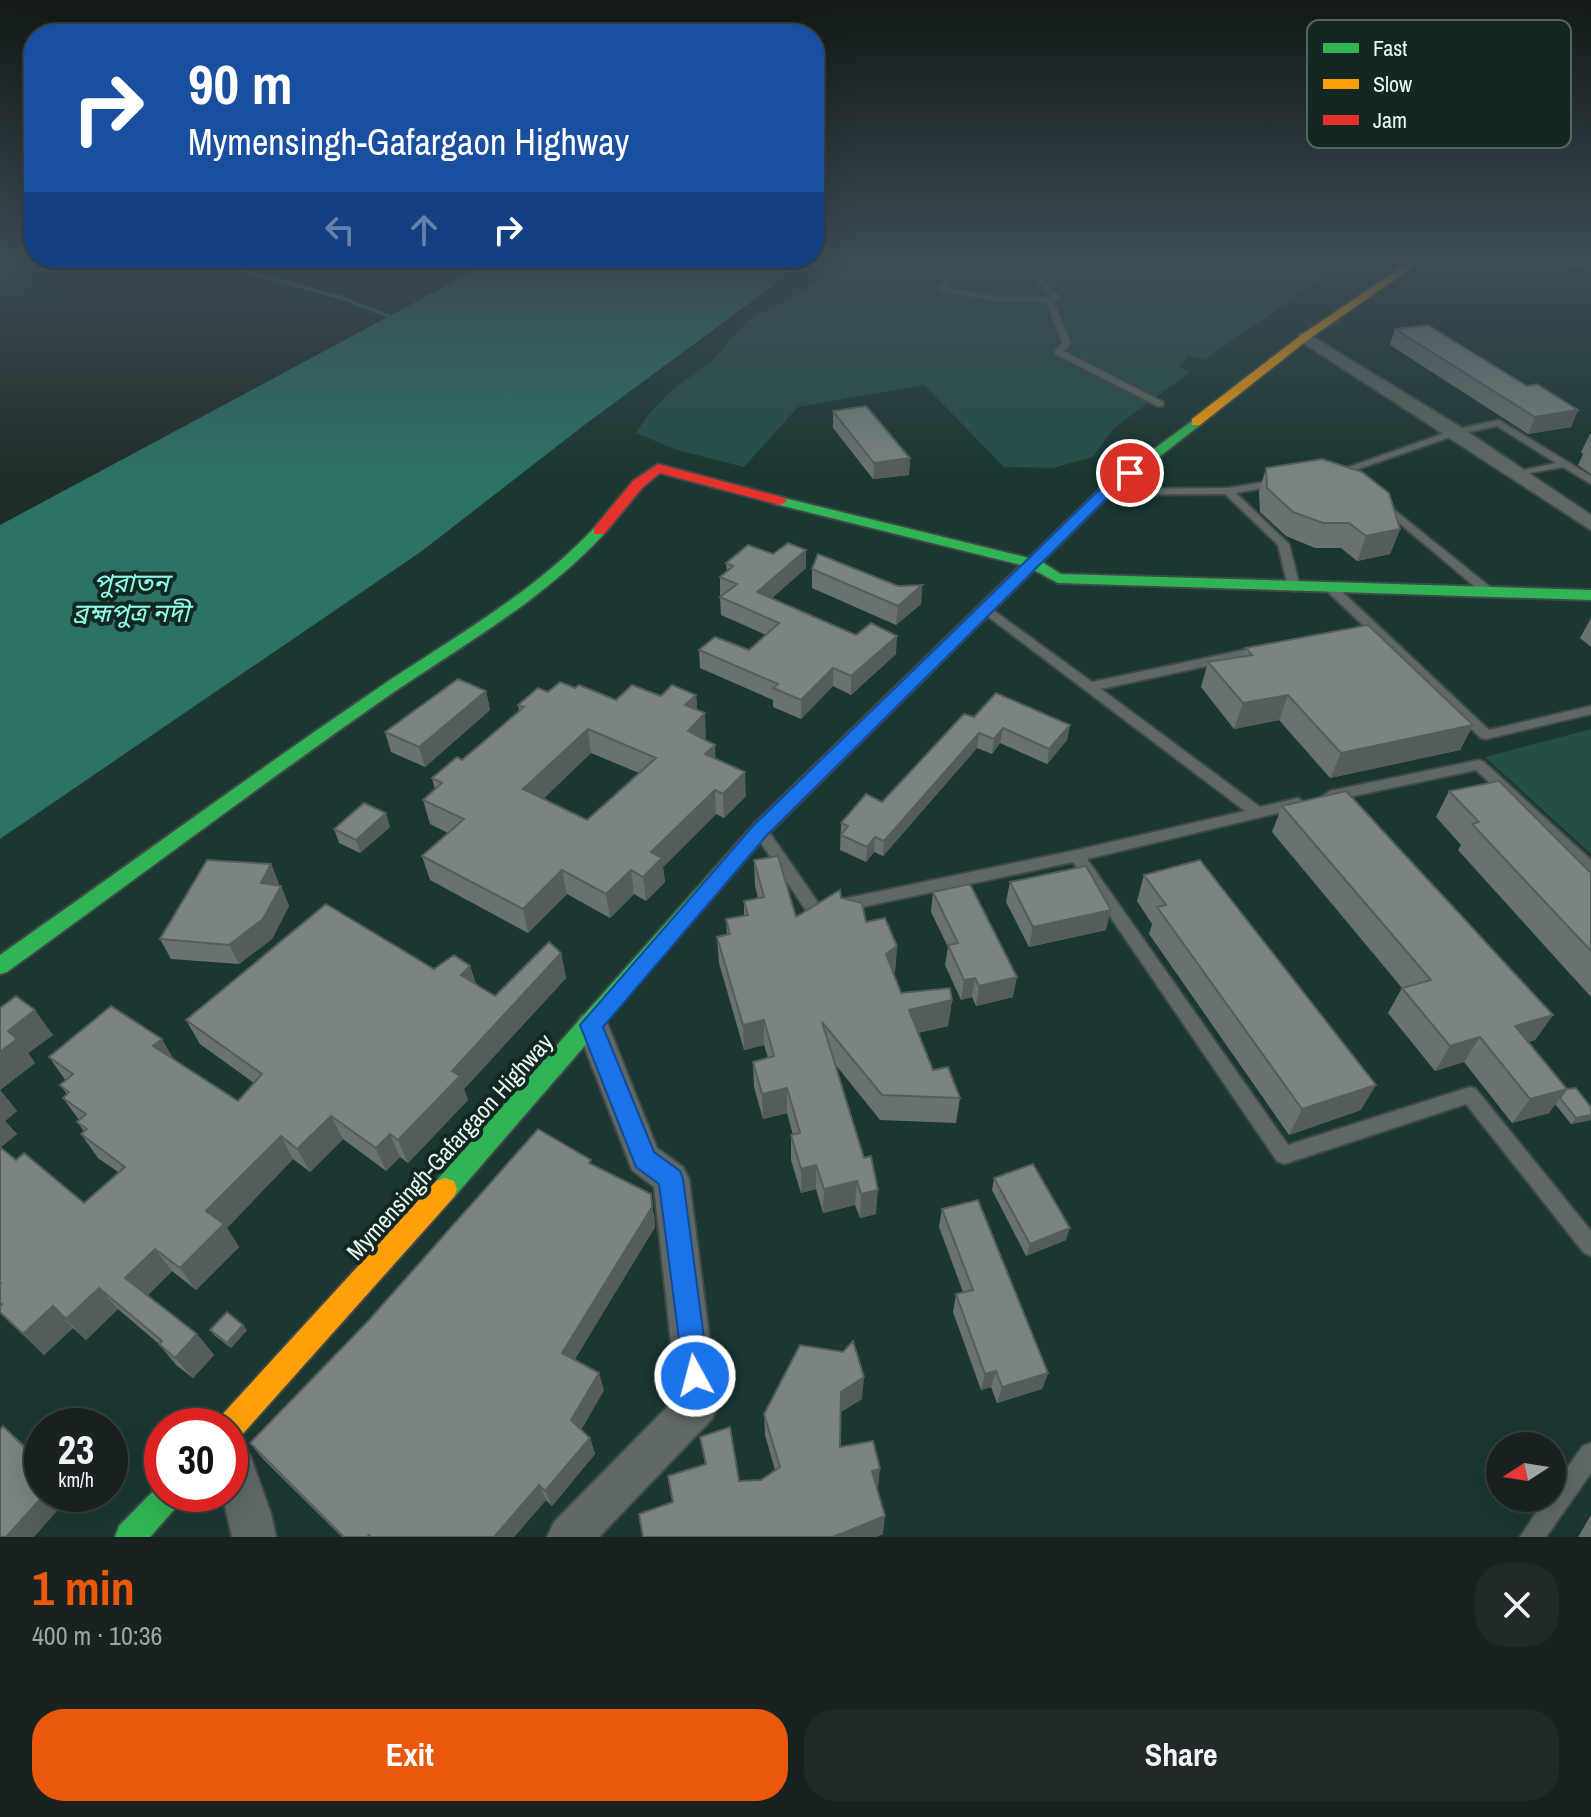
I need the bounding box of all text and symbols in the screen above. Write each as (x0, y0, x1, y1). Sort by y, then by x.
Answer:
legend (1307, 20, 1571, 148)
text: Fast (1373, 33, 1407, 63)
text: 90 m (188, 46, 293, 121)
icon: right (56, 56, 160, 160)
text: Slow (1373, 69, 1412, 99)
text: Jam (1373, 105, 1407, 135)
text: Mymensingh-Gafargaon Highway (188, 118, 629, 166)
icon: left (318, 208, 362, 252)
icon: ahead (402, 208, 446, 252)
icon: right (486, 208, 530, 252)
pin (1096, 439, 1164, 507)
icon: arrive (1108, 451, 1152, 495)
water label: পুরাতন ব্রহ্মপুত্র নদী (73, 565, 194, 630)
street label: Mymensingh-Gafargaon Highway (339, 1026, 560, 1266)
position arrow (653, 1334, 737, 1418)
speed limit sign: 30 (144, 1408, 248, 1512)
text: 23 (58, 1423, 94, 1476)
north arrow (1486, 1432, 1566, 1512)
map controls (1486, 1432, 1566, 1512)
text: km/h (58, 1466, 94, 1493)
text: 1 min (32, 1555, 135, 1620)
button: close (1475, 1563, 1559, 1647)
text: 400 m · 10:36 (32, 1618, 162, 1653)
button: Exit (32, 1709, 788, 1801)
button: Share (804, 1709, 1559, 1801)

